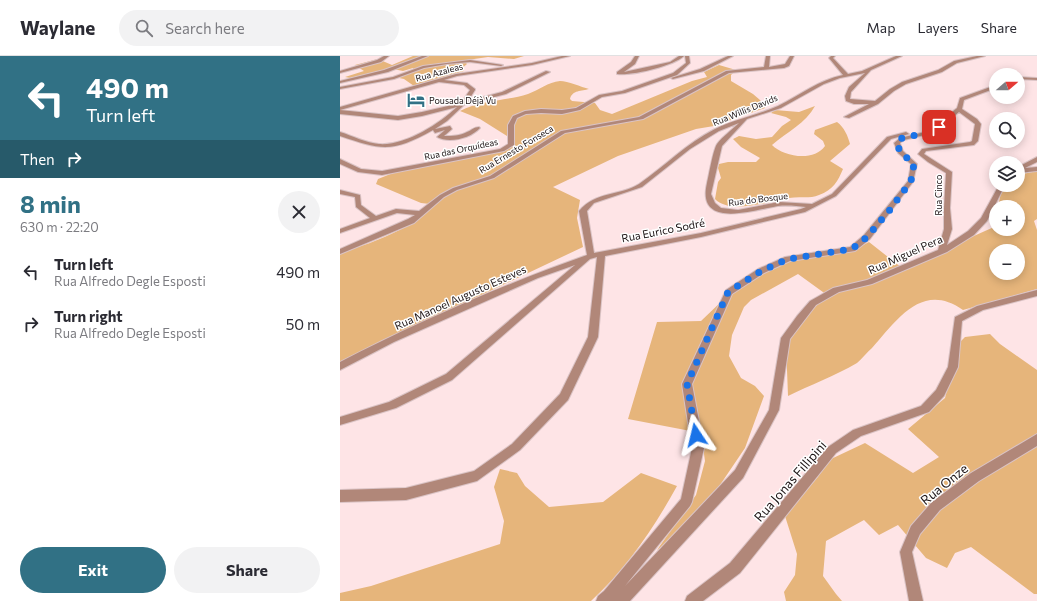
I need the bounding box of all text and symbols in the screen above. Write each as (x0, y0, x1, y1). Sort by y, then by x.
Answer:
search box (119, 10, 399, 46)
text: Waylane (20, 16, 95, 39)
icon: search (133, 17, 155, 39)
text: Search here (165, 19, 245, 37)
text: Map (867, 19, 895, 36)
text: Layers (917, 19, 959, 36)
text: Share (981, 19, 1017, 36)
street label: Rua Azaleas (414, 60, 464, 84)
north arrow (989, 68, 1025, 104)
map controls (989, 68, 1025, 280)
text: 490 m (86, 70, 169, 104)
icon: left (20, 72, 72, 124)
hotel icon: Pousada Déjà Vu (406, 90, 426, 110)
street label: Rua Willis Davids (711, 92, 779, 128)
place label: Pousada Déjà Vu (429, 95, 496, 106)
text: Turn left (86, 104, 155, 126)
pin (922, 110, 956, 144)
button: search (989, 112, 1025, 148)
icon: arrive (928, 116, 950, 138)
street label: Rua Ernesto Fonseca (477, 122, 555, 175)
street label: Rua das Orquídeas (423, 136, 499, 162)
icon: right (63, 148, 85, 170)
text: Then (20, 150, 55, 168)
button: layers (989, 156, 1025, 192)
street label: Rua Cinco (933, 175, 944, 215)
text: 8 min (20, 189, 81, 218)
street label: Rua do Bosque (728, 190, 789, 208)
button: close (278, 191, 320, 233)
button: + (989, 200, 1025, 236)
street label: Rua Eurico Sodré (620, 216, 706, 244)
text: 630 m · 22:20 (20, 219, 99, 235)
street label: Rua Miguel Pera (866, 232, 944, 276)
button: − (989, 244, 1025, 280)
text: Turn left (54, 255, 113, 273)
icon: left (20, 261, 42, 283)
street label: Rua Manoel Augusto Esteves (392, 262, 528, 332)
text: 490 m (276, 263, 320, 281)
text: Rua Alfredo Degle Esposti (54, 273, 206, 289)
text: Turn right (54, 307, 123, 325)
icon: right (20, 313, 42, 335)
text: 50 m (286, 315, 320, 333)
text: Rua Alfredo Degle Esposti (54, 325, 206, 341)
position arrow (675, 414, 717, 456)
street label: Rua Jonas Fillipini (751, 437, 829, 525)
street label: Rua Onze (917, 460, 971, 508)
button: Exit (20, 547, 166, 593)
button: Share (174, 547, 320, 593)

